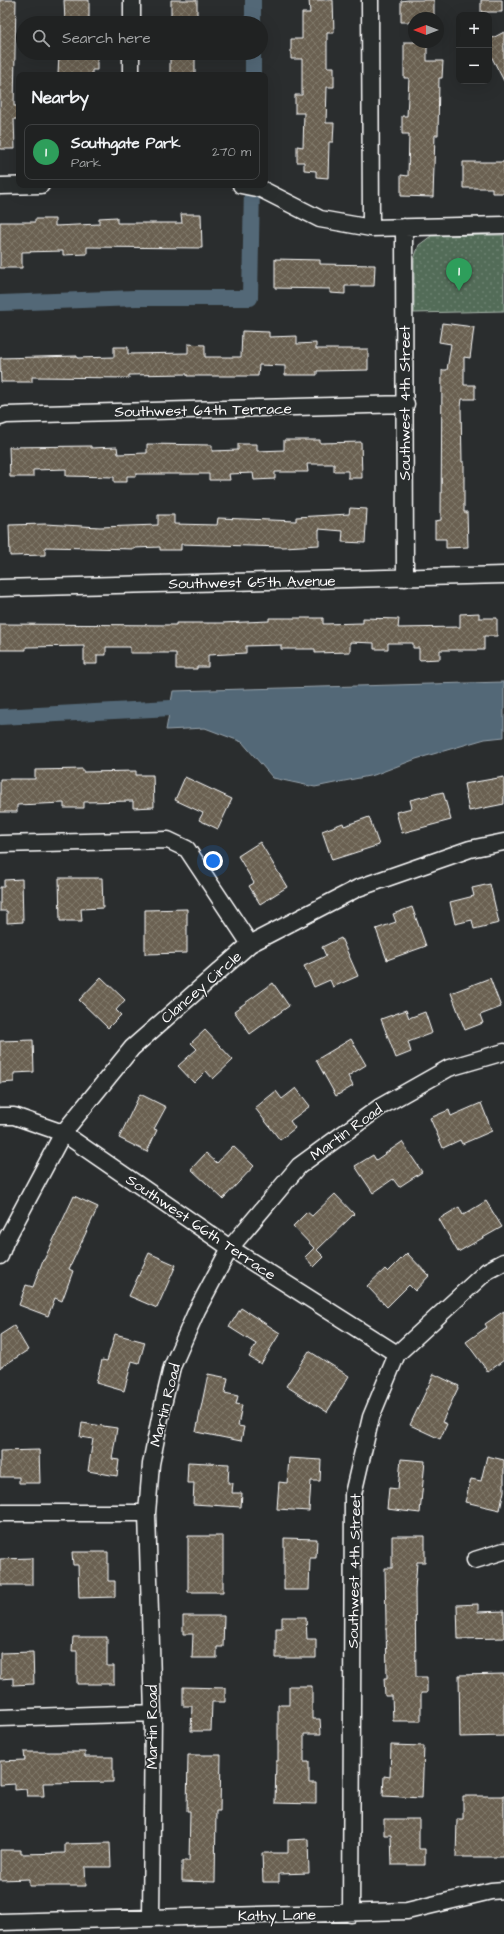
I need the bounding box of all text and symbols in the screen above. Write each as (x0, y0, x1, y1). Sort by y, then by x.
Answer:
north arrow (408, 12, 444, 48)
map controls (456, 12, 492, 84)
button: + (456, 12, 492, 48)
search box (16, 16, 268, 60)
icon: search (30, 27, 52, 49)
text: Search here (62, 28, 151, 49)
button: − (456, 48, 492, 84)
text: Nearby (32, 86, 89, 110)
text: Southgate Park (71, 133, 180, 154)
text: 1 (45, 143, 47, 161)
text: 270 m (212, 143, 251, 161)
text: Park (71, 154, 101, 172)
pin: 1 (446, 258, 472, 291)
street label: Southwest 4th Street (395, 325, 416, 481)
street label: Southwest 64th Terrace (114, 398, 292, 423)
street label: Southwest 65th Avenue (168, 571, 336, 594)
your location (203, 851, 223, 871)
street label: Clancey Circle (156, 946, 247, 1029)
street label: Martin Road (306, 1099, 387, 1166)
street label: Southwest 66th Terrace (122, 1169, 280, 1285)
street label: Martin Road (145, 1361, 186, 1449)
street label: Southwest 4th Street (343, 1493, 366, 1649)
street label: Martin Road (142, 1684, 163, 1769)
street label: Kathy Lane (238, 1904, 316, 1928)

